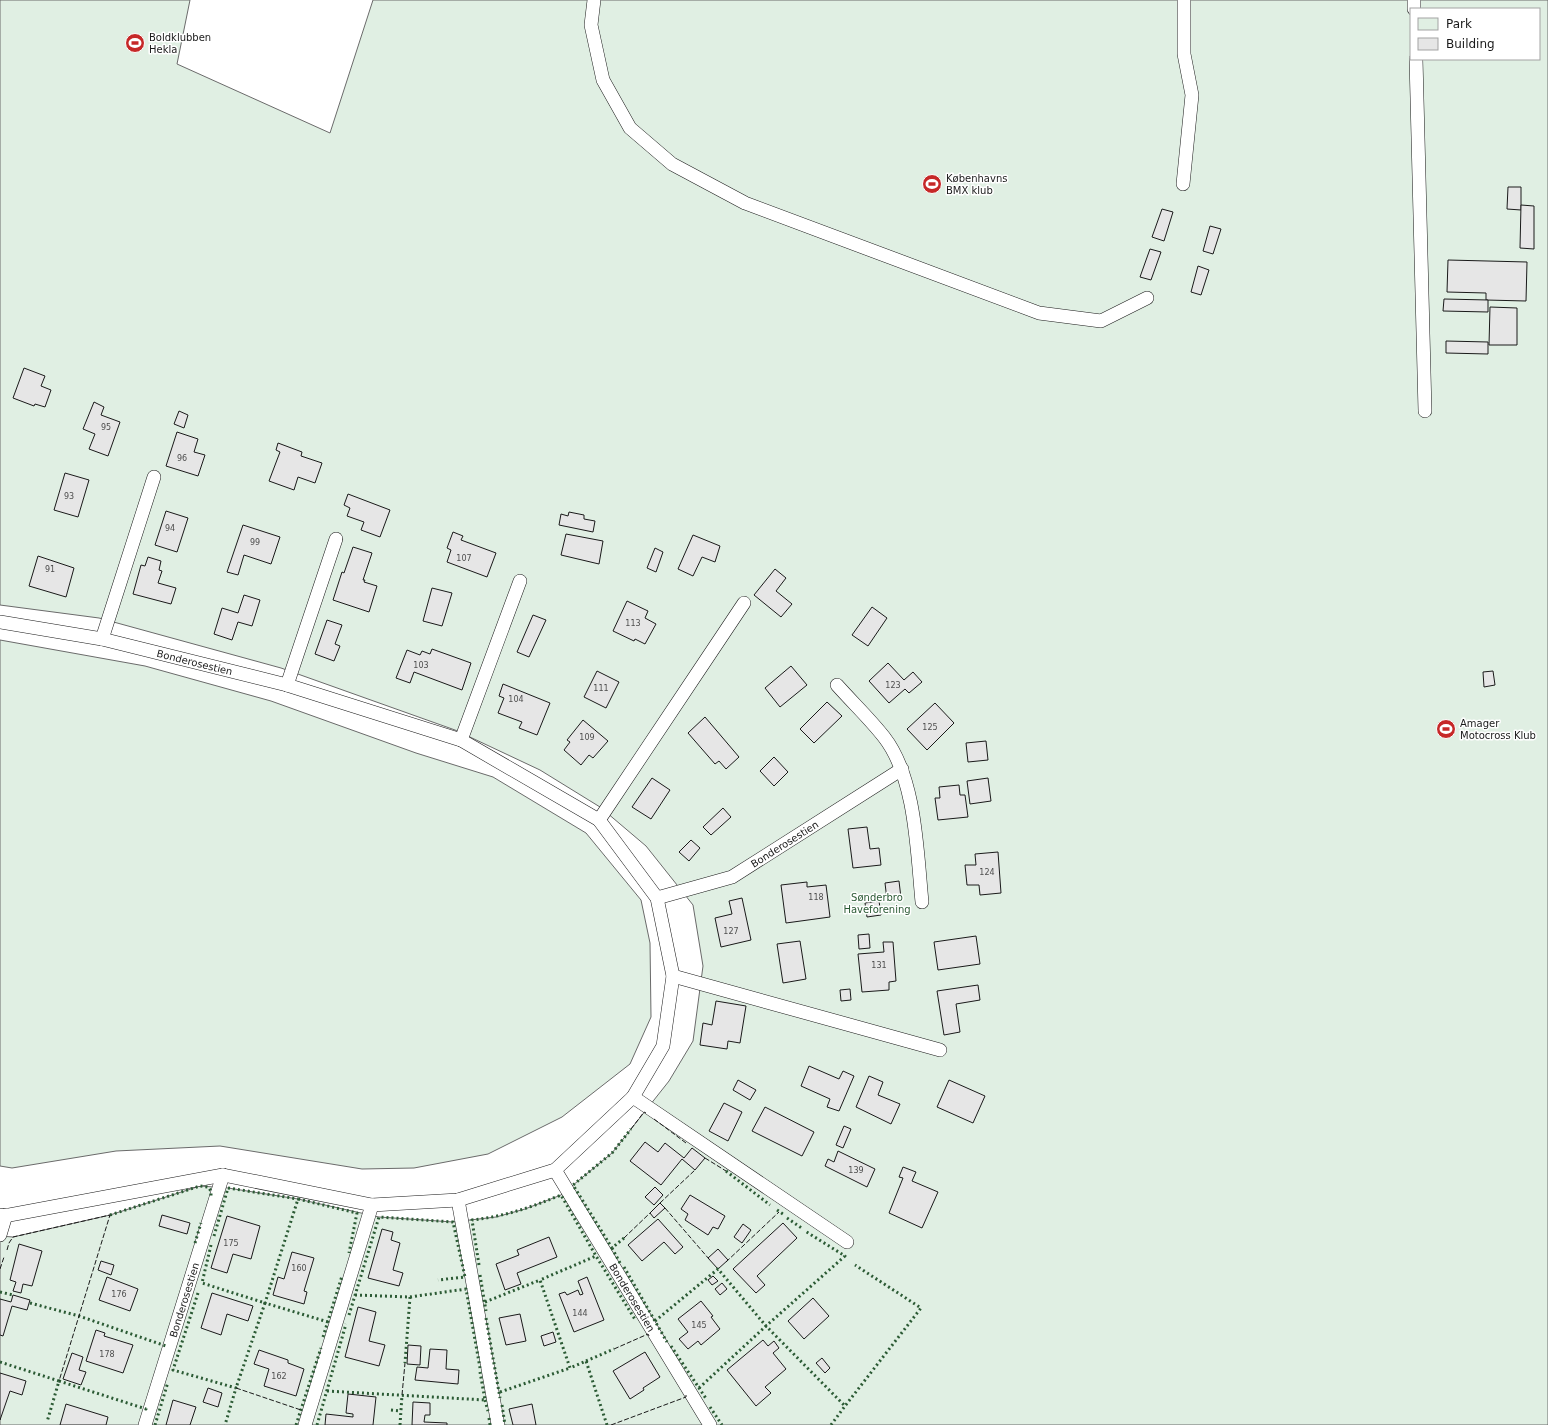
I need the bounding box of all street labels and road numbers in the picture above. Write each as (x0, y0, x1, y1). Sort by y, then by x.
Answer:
street label: Bonderosestien (156, 648, 234, 677)
street label: Bonderosestien (749, 819, 820, 870)
street label: Bonderosestien (168, 1261, 201, 1339)
street label: Bonderosestien (607, 1262, 657, 1334)

